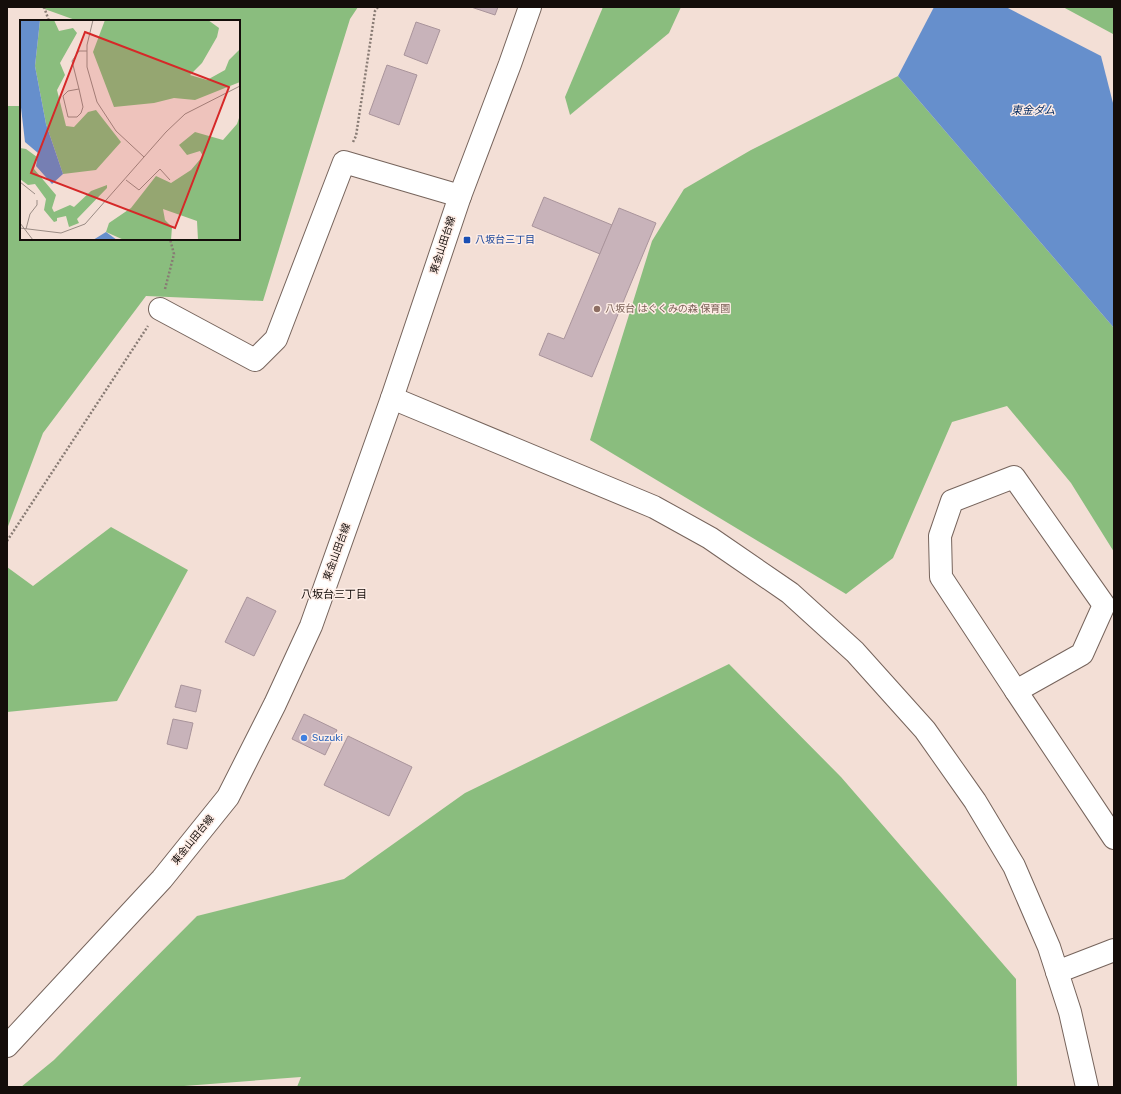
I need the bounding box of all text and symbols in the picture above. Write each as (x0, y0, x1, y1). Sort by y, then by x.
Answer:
inset map (20, 20, 240, 240)
water label: 東金ダム (1011, 104, 1055, 117)
street label: 東金山田台線 (428, 215, 458, 275)
place label: 八坂台三丁目 (475, 234, 535, 246)
marker: 八坂台三丁目 (462, 235, 472, 245)
place label: 八坂台 はぐくみの森 保育園 (605, 303, 730, 315)
marker: 八坂台 はぐくみの森 保育園 (592, 304, 602, 314)
street label: 東金山田台線 (321, 522, 353, 582)
district label: 八坂台三丁目 (301, 588, 367, 601)
place label: Suzuki (312, 732, 343, 744)
marker: Suzuki (299, 733, 309, 743)
street label: 東金山田台線 (169, 813, 217, 867)

